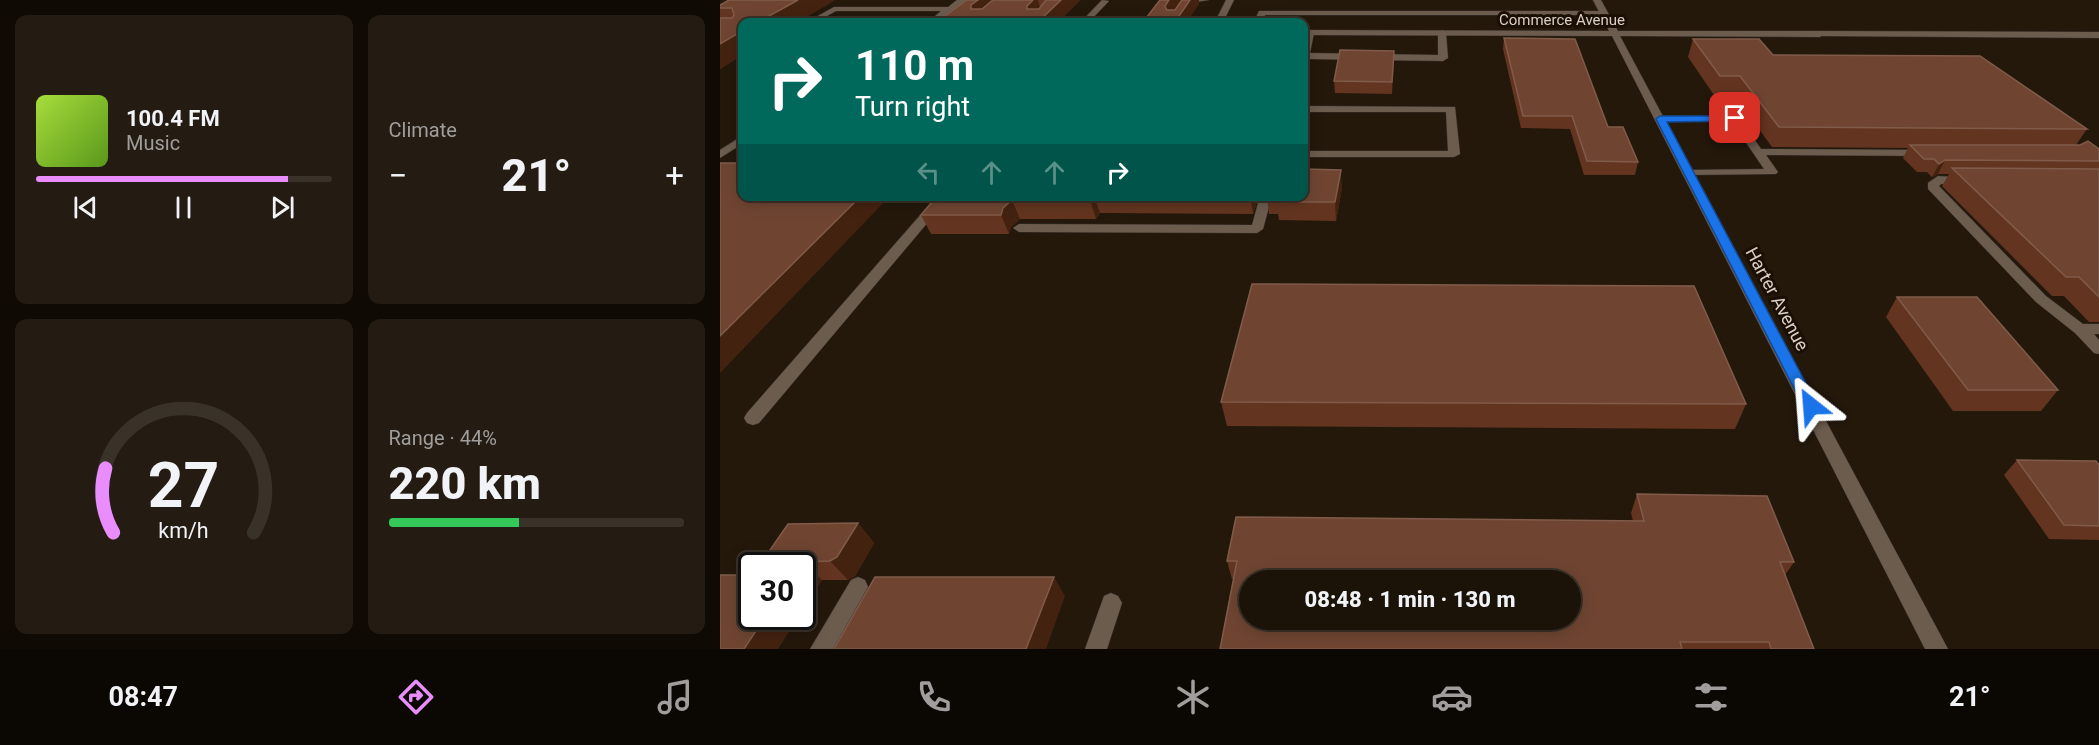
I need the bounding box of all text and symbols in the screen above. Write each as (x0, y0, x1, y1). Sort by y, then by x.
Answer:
street label: Commerce Avenue (1499, 11, 1625, 29)
text: 110 m (855, 41, 974, 90)
icon: right (756, 42, 834, 120)
text: Turn right (855, 91, 970, 123)
pin (1709, 92, 1760, 143)
icon: arrive (1718, 101, 1751, 134)
text: 100.4 FM (126, 106, 220, 131)
text: Climate (389, 118, 457, 142)
text: Music (126, 131, 180, 155)
text: 21° (502, 149, 571, 202)
text: − (389, 156, 407, 195)
text: + (665, 156, 684, 195)
icon: left (912, 156, 945, 189)
icon: ahead (975, 156, 1008, 189)
icon: ahead (1038, 156, 1071, 189)
icon: right (1101, 156, 1134, 189)
icon: previous (69, 191, 102, 224)
icon: pause (167, 191, 200, 224)
icon: next (266, 191, 299, 224)
street label: Harter Avenue (1741, 243, 1813, 354)
position arrow (1779, 374, 1843, 438)
text: Range · 44% (389, 426, 497, 450)
text: 27 (148, 449, 220, 522)
text: 220 km (389, 457, 541, 510)
text: km/h (159, 519, 209, 544)
speed limit sign: 30 (738, 552, 816, 630)
text: 08:48 · 1 min · 130 m (1305, 587, 1515, 612)
icon: directions (395, 676, 437, 718)
icon: music (654, 676, 696, 718)
icon: phone (913, 676, 955, 718)
icon: climate (1172, 676, 1214, 718)
icon: car (1431, 676, 1473, 718)
icon: filters (1690, 676, 1732, 718)
text: 08:47 (108, 681, 178, 713)
text: 21° (1949, 681, 1990, 713)

